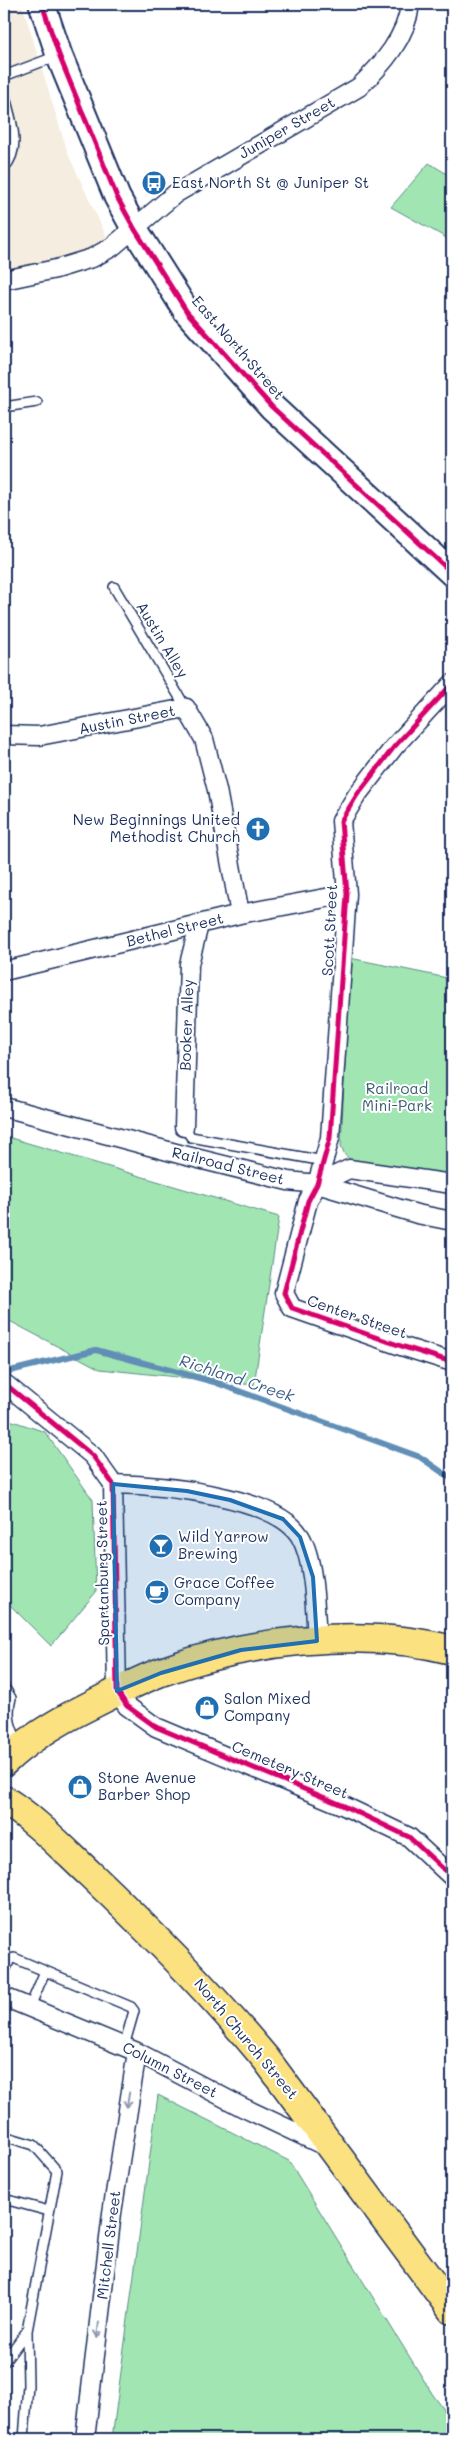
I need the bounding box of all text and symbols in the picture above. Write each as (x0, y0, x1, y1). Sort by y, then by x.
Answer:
street label: Juniper Street (235, 91, 338, 163)
bus stop icon: East North St @ Juniper St (141, 170, 167, 196)
place label: East North St @ Juniper St (172, 172, 369, 192)
street label: East North Street (188, 291, 290, 404)
street label: Austin Alley (132, 598, 193, 681)
street label: Austin Street (77, 700, 177, 738)
place label: New Beginnings United Methodist Church (73, 809, 240, 846)
church icon: New Beginnings United Methodist Church (245, 816, 271, 842)
street label: Scott Street (317, 884, 341, 976)
street label: Bethel Street (124, 907, 225, 951)
street label: Booker Alley (174, 979, 198, 1071)
park label: Railroad Mini-Park (362, 1078, 432, 1115)
street label: Railroad Street (170, 1141, 287, 1189)
street label: Center Street (305, 1290, 410, 1342)
water label: Richland Creek (177, 1349, 298, 1406)
street label: Spartanburg Street (91, 1500, 113, 1646)
place label: Wild Yarrow Brewing (178, 1526, 269, 1563)
bar icon: Wild Yarrow Brewing (148, 1533, 174, 1559)
place label: Grace Coffee Company (174, 1572, 275, 1609)
cafe icon: Grace Coffee Company (144, 1579, 170, 1605)
place label: Salon Mixed Company (224, 1688, 311, 1725)
shop icon: Salon Mixed Company (194, 1695, 220, 1721)
street label: Cemetery Street (229, 1735, 352, 1803)
place label: Stone Avenue Barber Shop (98, 1767, 196, 1804)
shop icon: Stone Avenue Barber Shop (67, 1774, 93, 1800)
street label: North Church Street (190, 1974, 303, 2103)
street label: Column Street (119, 2037, 222, 2102)
one-way arrow (123, 2091, 133, 2107)
street label: Mitchell Street (91, 2189, 125, 2301)
one-way arrow (93, 2322, 103, 2338)

